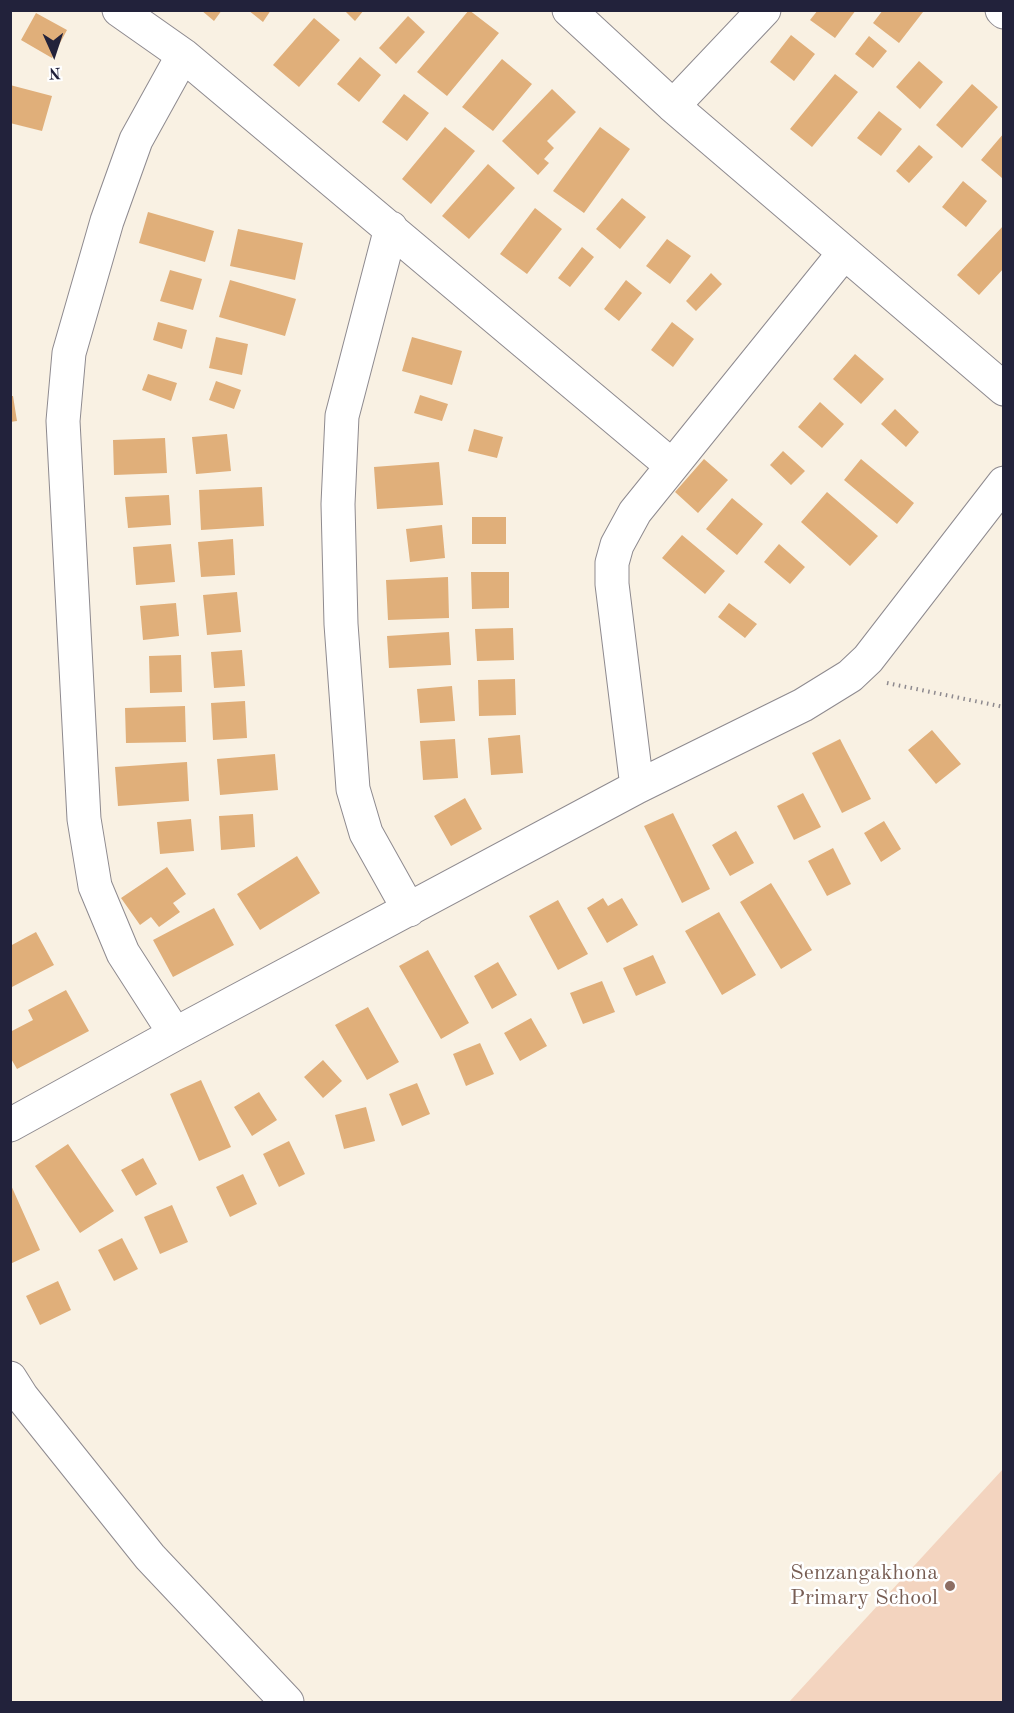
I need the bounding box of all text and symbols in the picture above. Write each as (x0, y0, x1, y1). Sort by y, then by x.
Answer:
north arrow (24, 24, 84, 84)
text: N (48, 64, 61, 80)
place label: Senzangakhona Primary School (790, 1560, 938, 1612)
marker: Senzangakhona Primary School (943, 1579, 957, 1593)

